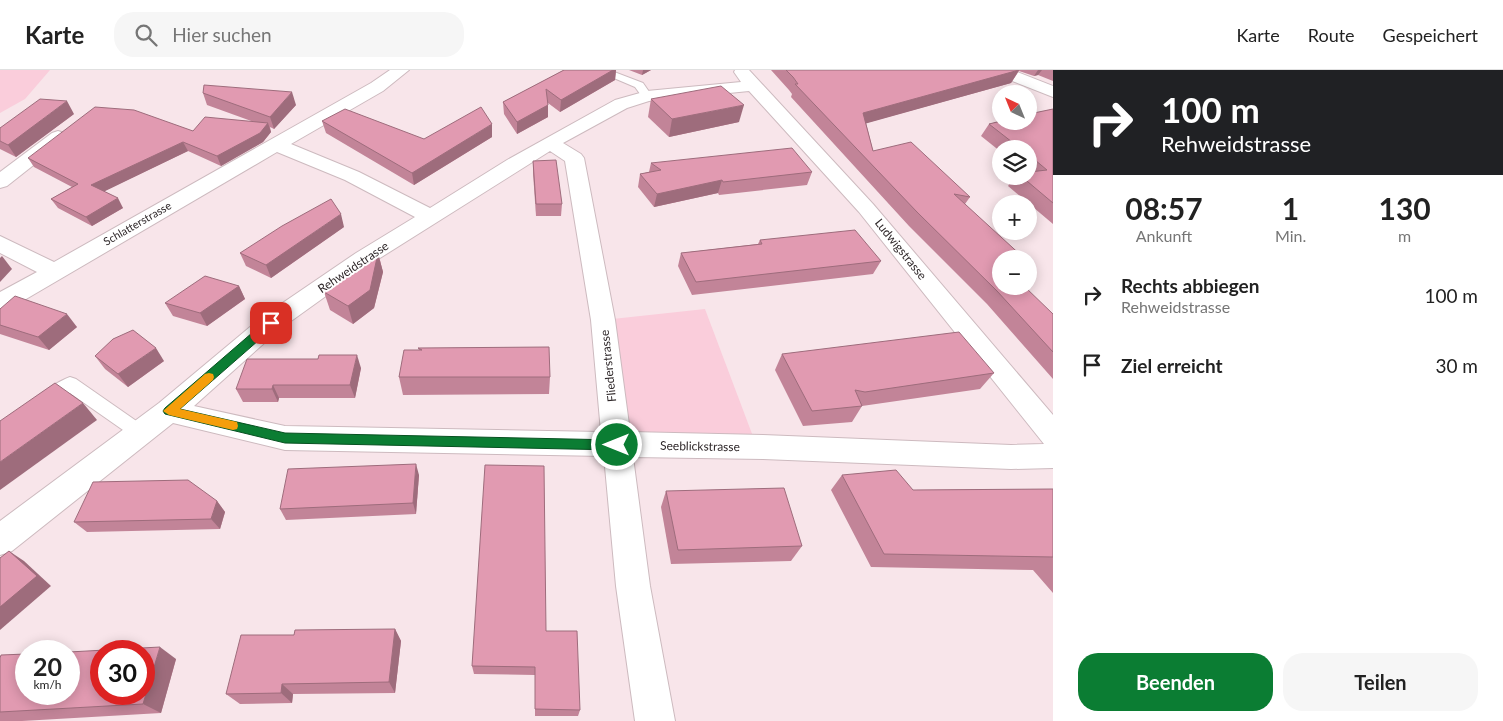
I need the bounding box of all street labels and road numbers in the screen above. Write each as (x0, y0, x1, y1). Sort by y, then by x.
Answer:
street label: Schlatterstrasse (101, 198, 173, 248)
street label: Ludwigstrasse (872, 215, 930, 283)
street label: Rehweidstrasse (315, 238, 391, 296)
street label: Fliederstrasse (597, 329, 619, 403)
street label: Seeblickstrasse (660, 438, 740, 454)

